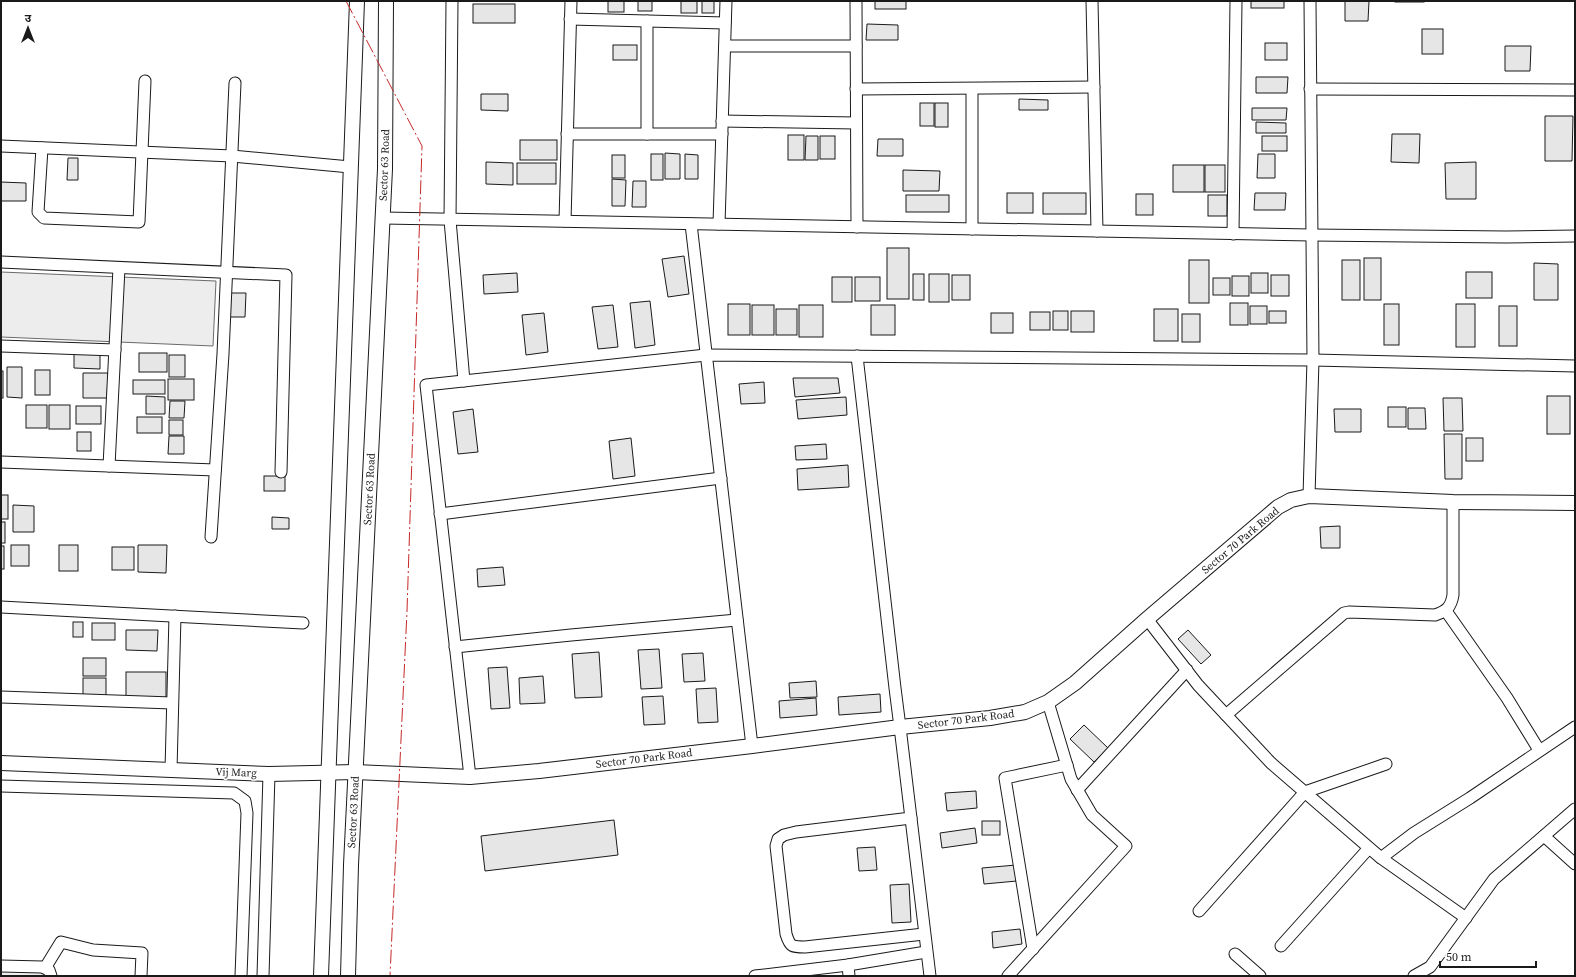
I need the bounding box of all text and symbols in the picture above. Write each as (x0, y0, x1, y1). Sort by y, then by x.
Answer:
north arrow (8, 8, 48, 48)
text: उ (25, 11, 32, 26)
street label: Sector 63 Road (376, 128, 393, 201)
street label: Sector 63 Road (360, 452, 379, 525)
street label: Sector 70 Park Road (1198, 503, 1283, 577)
street label: Sector 70 Park Road (917, 706, 1016, 733)
street label: Sector 70 Park Road (595, 745, 694, 772)
street label: Vij Marg (215, 764, 257, 781)
street label: Sector 63 Road (344, 775, 363, 848)
scale bar (1440, 943, 1536, 969)
text: 50 m (1446, 949, 1472, 965)

